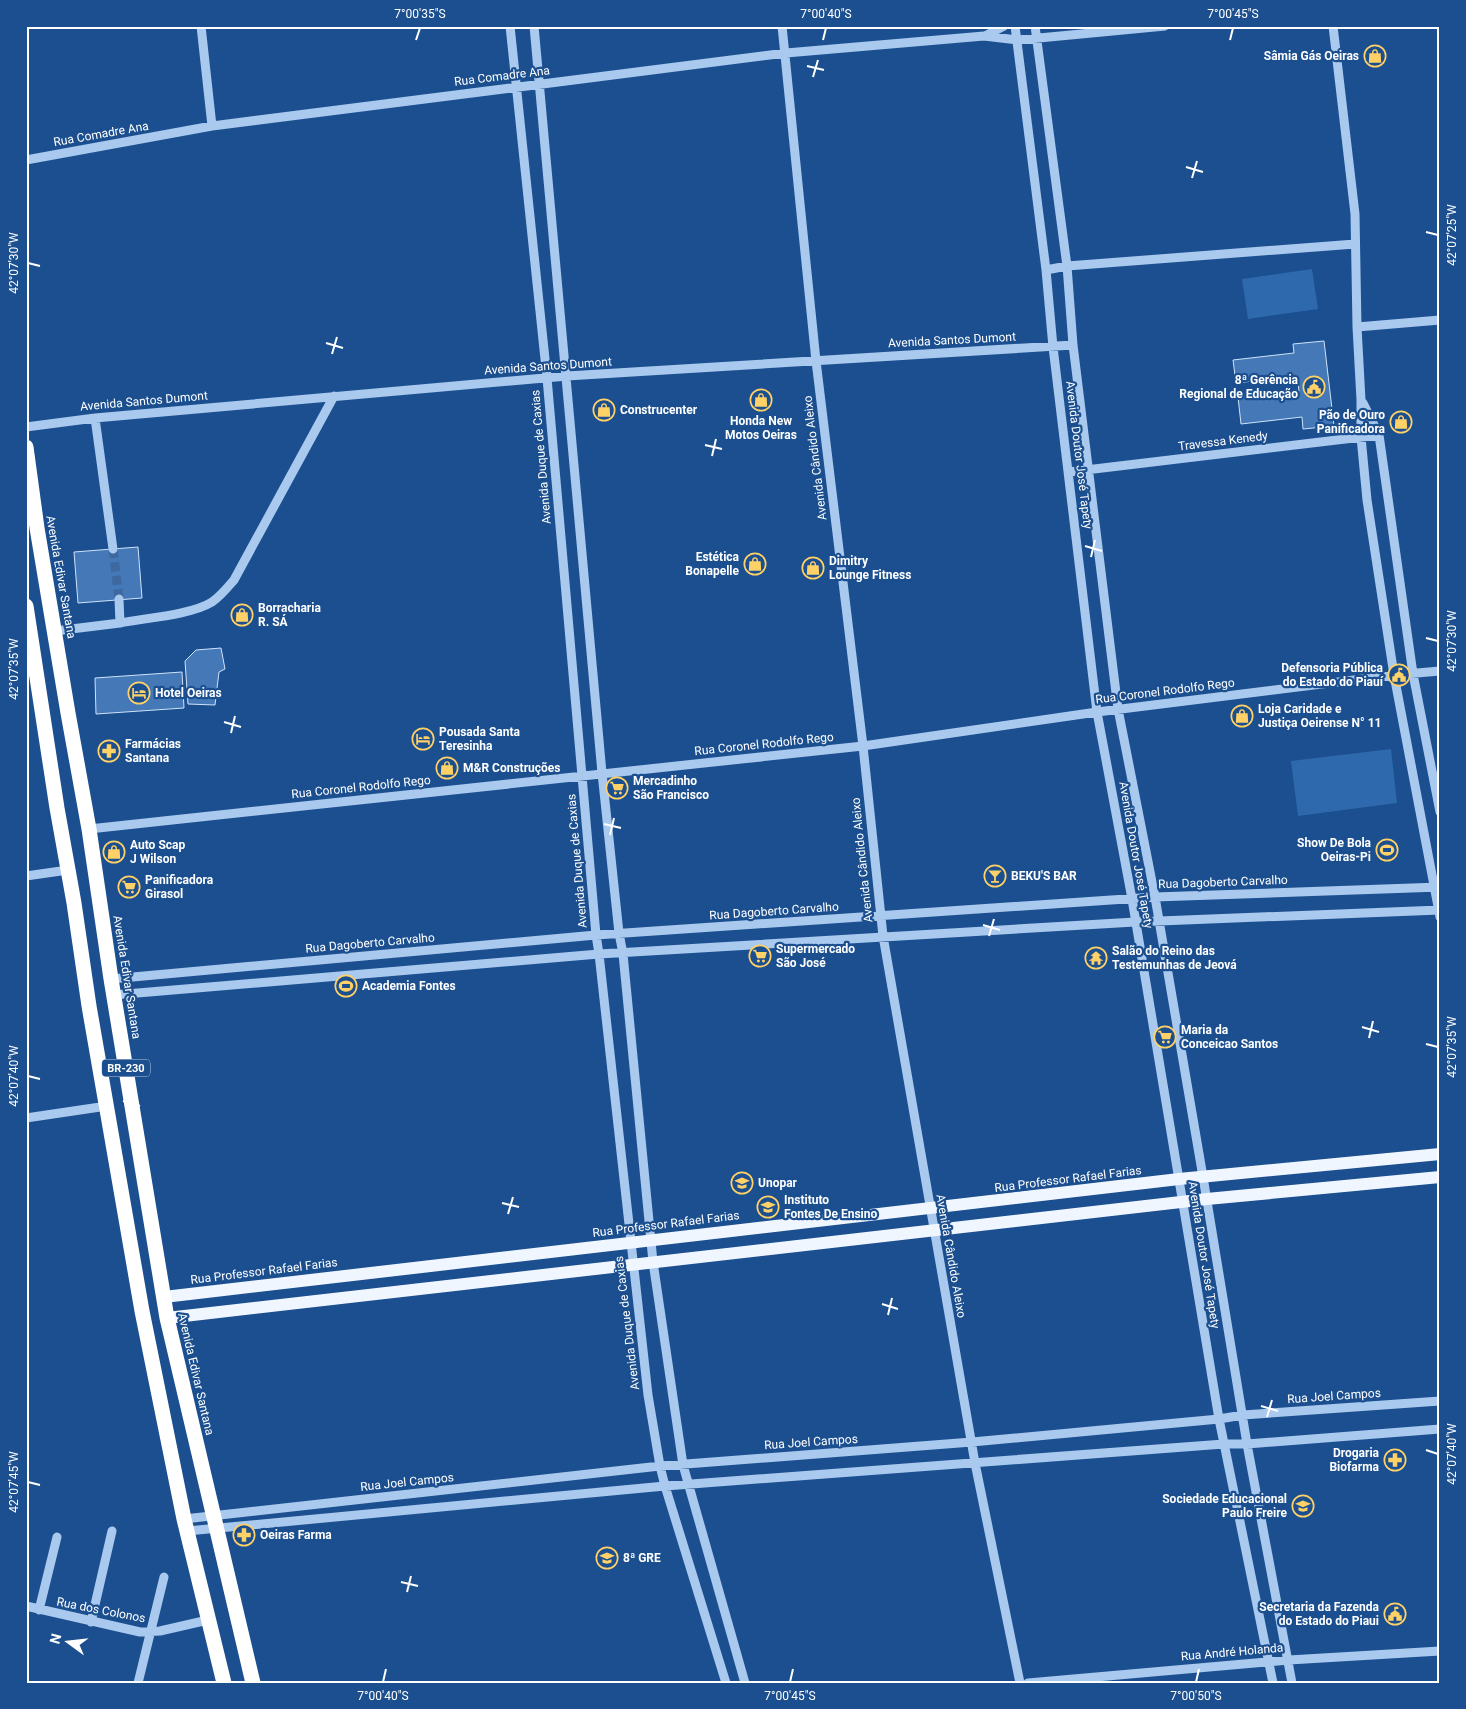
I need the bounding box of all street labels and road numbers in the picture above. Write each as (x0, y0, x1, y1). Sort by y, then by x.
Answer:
street label: Rua Comadre Ana (453, 63, 551, 89)
street label: Rua Comadre Ana (52, 119, 150, 149)
street label: Avenida Santos Dumont (888, 330, 1016, 350)
street label: Avenida Santos Dumont (484, 355, 612, 377)
street label: Avenida Doutor José Tapety (1063, 380, 1095, 530)
street label: Avenida Santos Dumont (80, 388, 208, 414)
street label: Avenida Duque de Caxias (528, 389, 554, 525)
street label: Avenida Cândido Aleixo (800, 395, 830, 521)
street label: Travessa Kenedy (1177, 429, 1269, 453)
street label: Avenida Edivar Santana (43, 514, 79, 640)
street label: Rua Coronel Rodolfo Rego (1095, 676, 1235, 706)
street label: Rua Coronel Rodolfo Rego (694, 730, 834, 758)
street label: Rua Coronel Rodolfo Rego (291, 773, 431, 801)
street label: Avenida Doutor José Tapety (1116, 780, 1156, 930)
street label: Avenida Duque de Caxias (564, 793, 590, 929)
street label: Avenida Cândido Aleixo (848, 797, 876, 923)
street label: Rua Dagoberto Carvalho (1158, 873, 1288, 891)
street label: Rua Dagoberto Carvalho (709, 899, 839, 923)
street label: Avenida Edivar Santana (110, 914, 144, 1040)
street label: Rua Dagoberto Carvalho (305, 930, 435, 956)
road number: BR-230 (102, 1060, 150, 1076)
street label: Rua Professor Rafael Farias (994, 1163, 1142, 1195)
street label: Avenida Doutor José Tapety (1185, 1180, 1223, 1330)
street label: Avenida Cândido Aleixo (933, 1193, 969, 1319)
street label: Rua Professor Rafael Farias (592, 1208, 740, 1240)
street label: Rua Professor Rafael Farias (190, 1255, 338, 1287)
street label: Avenida Duque de Caxias (612, 1255, 642, 1391)
street label: Avenida Edivar Santana (175, 1312, 217, 1436)
street label: Rua Joel Campos (1287, 1386, 1381, 1406)
street label: Rua Joel Campos (764, 1432, 858, 1452)
street label: Rua Joel Campos (360, 1470, 454, 1494)
street label: Rua dos Colonos (55, 1595, 147, 1625)
street label: Rua André Holanda (1180, 1641, 1284, 1663)

